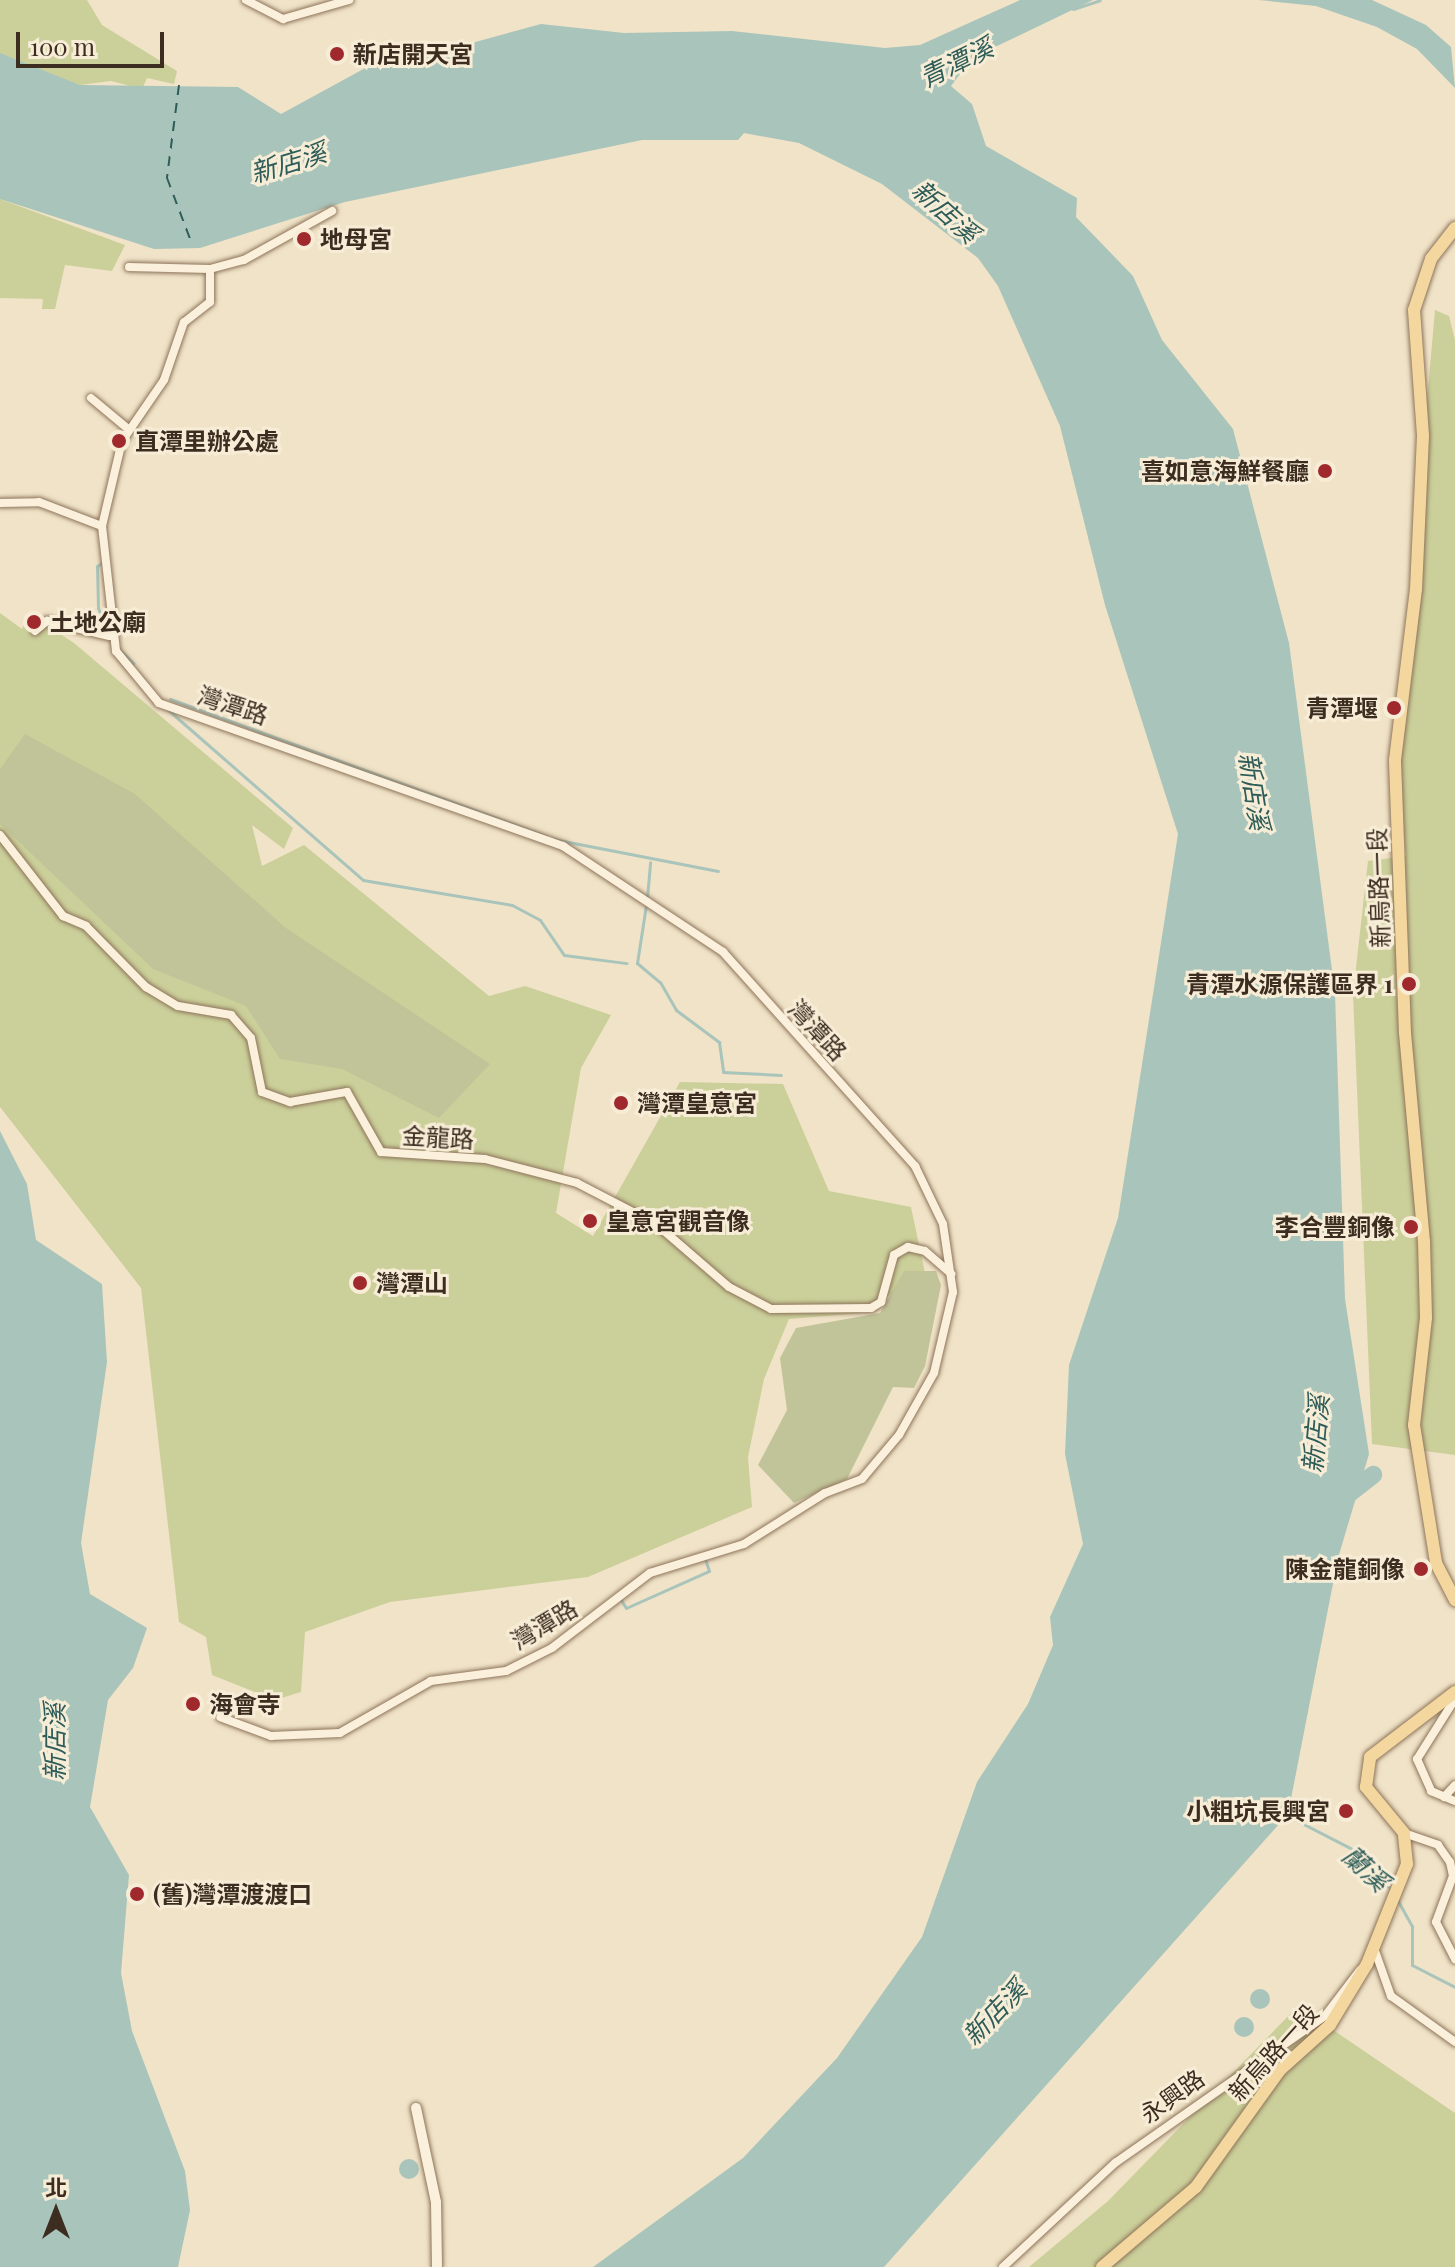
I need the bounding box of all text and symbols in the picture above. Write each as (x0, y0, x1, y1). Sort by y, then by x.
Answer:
scale bar (20, 16, 168, 66)
text: 100 m (30, 30, 95, 62)
water label: 青潭溪 (914, 31, 998, 93)
place label: 新店開天宮 (353, 40, 473, 68)
marker: 新店開天宮 (328, 45, 346, 63)
water label: 新店溪 (246, 136, 330, 188)
water label: 新店溪 (907, 173, 985, 249)
place label: 地母宮 (320, 225, 392, 253)
marker: 地母宮 (295, 230, 313, 248)
place label: 直潭里辦公處 (135, 427, 279, 455)
marker: 直潭里辦公處 (110, 432, 128, 450)
place label: 喜如意海鮮餐廳 (1141, 457, 1309, 485)
marker: 喜如意海鮮餐廳 (1316, 462, 1334, 480)
place label: 土地公廟 (50, 608, 146, 636)
marker: 土地公廟 (25, 613, 43, 631)
street label: 灣潭路 (194, 680, 272, 730)
place label: 青潭堰 (1306, 694, 1378, 722)
marker: 青潭堰 (1385, 699, 1403, 717)
water label: 新店溪 (1233, 750, 1277, 832)
street label: 新烏路一段 (1362, 828, 1394, 948)
place label: 青潭水源保護區界 1 (1186, 970, 1393, 998)
marker: 青潭水源保護區界 1 (1400, 975, 1418, 993)
street label: 灣潭路 (783, 994, 853, 1066)
place label: 灣潭皇意宮 (637, 1089, 757, 1117)
marker: 灣潭皇意宮 (612, 1094, 630, 1112)
street label: 金龍路 (401, 1121, 475, 1153)
place label: 皇意宮觀音像 (606, 1207, 750, 1235)
marker: 皇意宮觀音像 (581, 1212, 599, 1230)
place label: 李合豐銅像 (1275, 1213, 1395, 1241)
marker: 李合豐銅像 (1402, 1218, 1420, 1236)
place label: 灣潭山 (376, 1269, 448, 1297)
marker: 灣潭山 (351, 1274, 369, 1292)
water label: 新店溪 (1296, 1394, 1334, 1474)
place label: 陳金龍銅像 (1285, 1555, 1405, 1583)
marker: 陳金龍銅像 (1412, 1560, 1430, 1578)
street label: 灣潭路 (506, 1593, 582, 1655)
place label: 海會寺 (209, 1690, 281, 1718)
marker: 海會寺 (184, 1695, 202, 1713)
water label: 新店溪 (38, 1703, 70, 1781)
place label: 小粗坑長興宮 (1186, 1797, 1330, 1825)
marker: 小粗坑長興宮 (1337, 1802, 1355, 1820)
water label: 蘭溪 (1336, 1839, 1396, 1897)
place label: (舊)灣潭渡渡口 (153, 1880, 312, 1908)
marker: (舊)灣潭渡渡口 (128, 1885, 146, 1903)
water label: 新店溪 (956, 1973, 1032, 2051)
street label: 新烏路一段 (1222, 1998, 1324, 2106)
street label: 永興路 (1134, 2063, 1210, 2129)
north arrow (16, 2171, 96, 2251)
text: 北 (45, 2172, 67, 2202)

